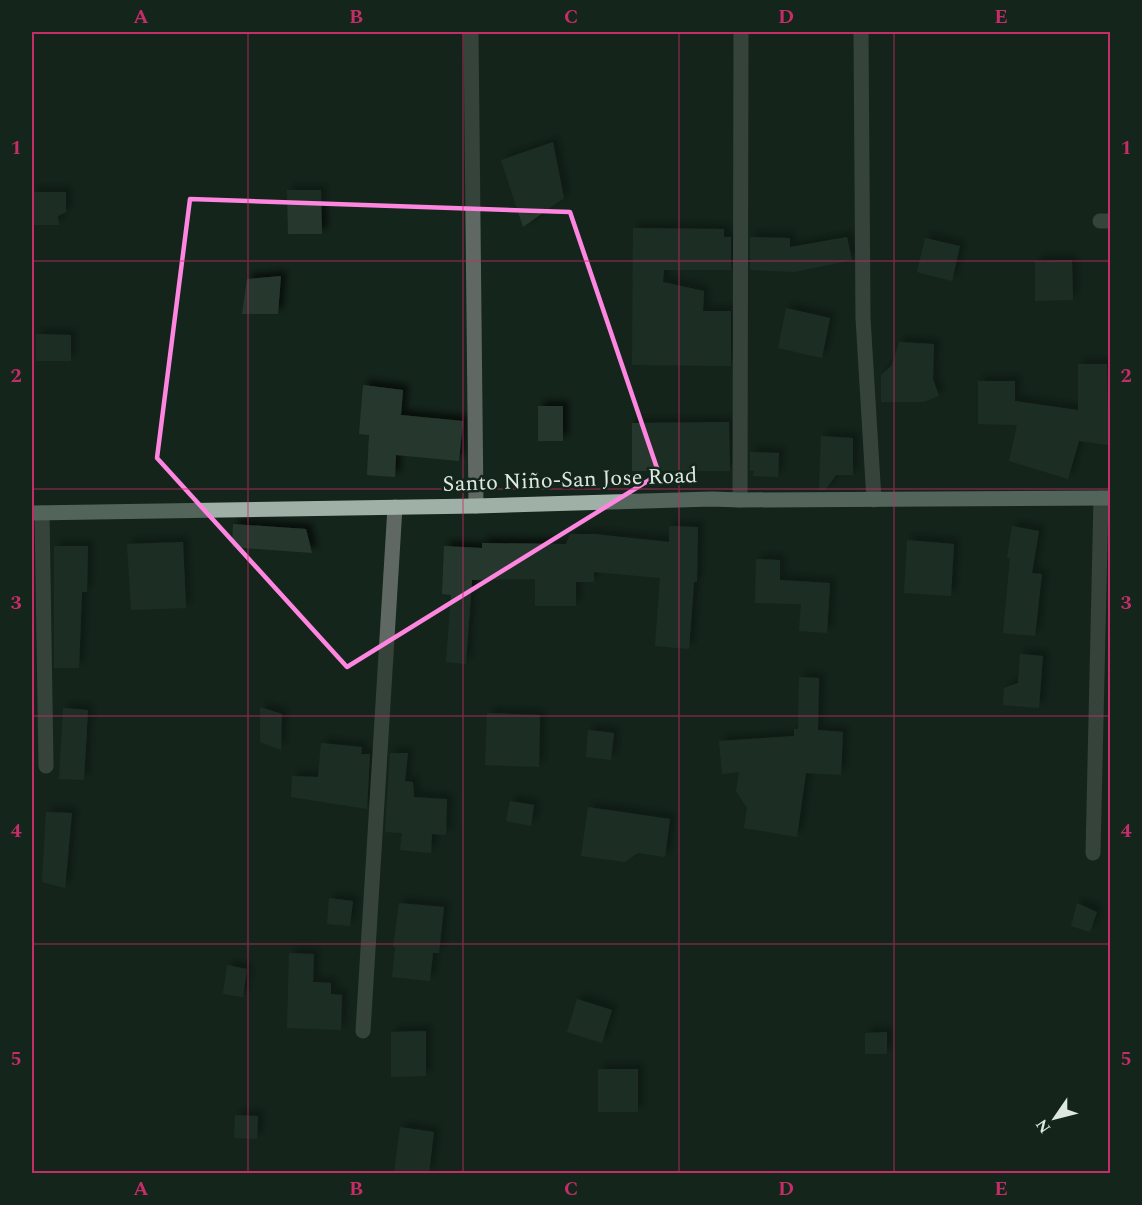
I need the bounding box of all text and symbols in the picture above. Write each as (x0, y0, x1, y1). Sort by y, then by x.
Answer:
text: A (133, 2, 149, 32)
text: B (349, 2, 363, 32)
text: C (564, 2, 578, 32)
text: D (778, 2, 794, 32)
text: E (994, 2, 1008, 32)
text: 1 (10, 133, 22, 163)
text: 1 (1120, 133, 1132, 163)
text: 2 (10, 361, 22, 391)
text: 2 (1120, 361, 1132, 391)
street label: Santo Niño-San Jose Road (442, 459, 698, 501)
text: 3 (10, 588, 22, 618)
text: 3 (1120, 588, 1132, 618)
text: 4 (10, 816, 22, 846)
text: 4 (1120, 816, 1132, 846)
text: 5 (10, 1044, 22, 1074)
text: 5 (1120, 1044, 1132, 1074)
north arrow (1025, 1088, 1085, 1148)
text: N (1030, 1114, 1057, 1138)
text: A (133, 1174, 149, 1204)
text: B (349, 1174, 363, 1204)
text: C (564, 1174, 578, 1204)
text: D (778, 1174, 794, 1204)
text: E (994, 1174, 1008, 1204)

